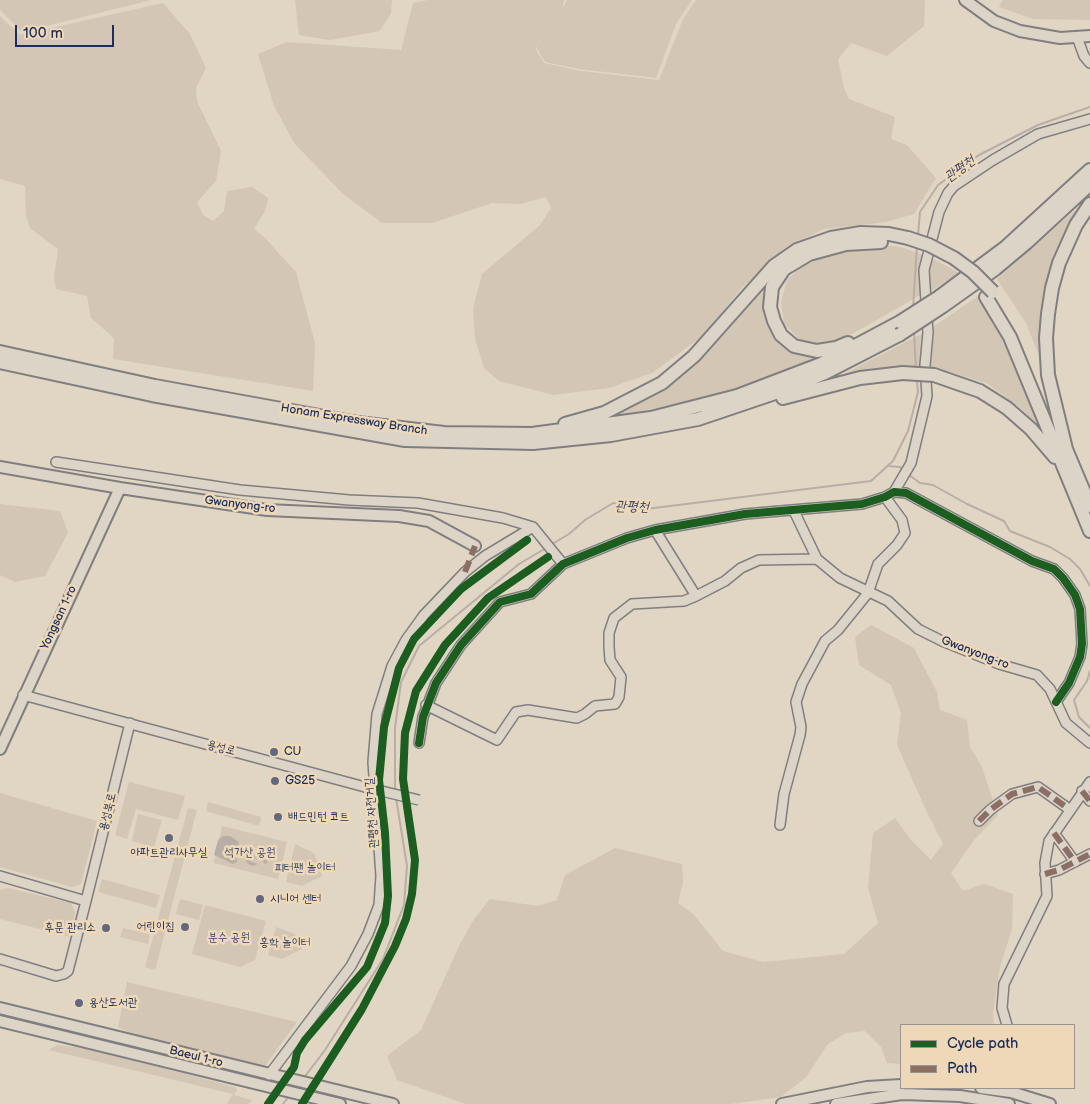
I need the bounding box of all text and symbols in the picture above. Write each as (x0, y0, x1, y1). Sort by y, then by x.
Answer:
scale bar (18, 15, 116, 47)
text: 100 m (23, 24, 63, 43)
water label: 관평천 (941, 152, 979, 186)
street label: Honam Expressway Branch (280, 401, 428, 439)
street label: Gwanyong-ro (204, 494, 276, 516)
water label: 관평천 (615, 498, 649, 516)
street label: Yongsan 1-ro (38, 584, 80, 652)
street label: Gwanyong-ro (939, 633, 1011, 673)
street label: 용성로 (205, 737, 237, 759)
place label: CU (284, 745, 301, 759)
marker: CU (268, 746, 280, 758)
place label: GS25 (285, 774, 315, 788)
marker: GS25 (269, 775, 281, 787)
street label: 관평천 자전거길 (362, 777, 382, 849)
street label: 용성북로 (96, 792, 120, 832)
place label: 배드민턴 코트 (288, 810, 349, 824)
marker: 배드민턴 코트 (272, 811, 284, 823)
marker: 아파트관리사무실 (163, 832, 175, 844)
place label: 아파트관리사무실 (130, 846, 208, 860)
park label: 석가산 공원 (224, 846, 276, 860)
park label: 피터팬 놀이터 (274, 861, 336, 875)
place label: 시니어 센터 (270, 892, 322, 906)
marker: 시니어 센터 (254, 893, 266, 905)
place label: 어린이집 (136, 920, 175, 934)
place label: 후문 관리소 (44, 921, 96, 935)
marker: 어린이집 (179, 921, 191, 933)
marker: 후문 관리소 (100, 922, 112, 934)
park label: 분수 공원 (208, 931, 250, 945)
park label: 홍학 놀이터 (259, 936, 311, 950)
place label: 용산도서관 (89, 996, 137, 1010)
marker: 용산도서관 (73, 997, 85, 1009)
legend (900, 1024, 1075, 1089)
text: Cycle path (947, 1034, 1018, 1053)
street label: Baeul 1-ro (168, 1043, 224, 1071)
text: Path (947, 1059, 977, 1078)

